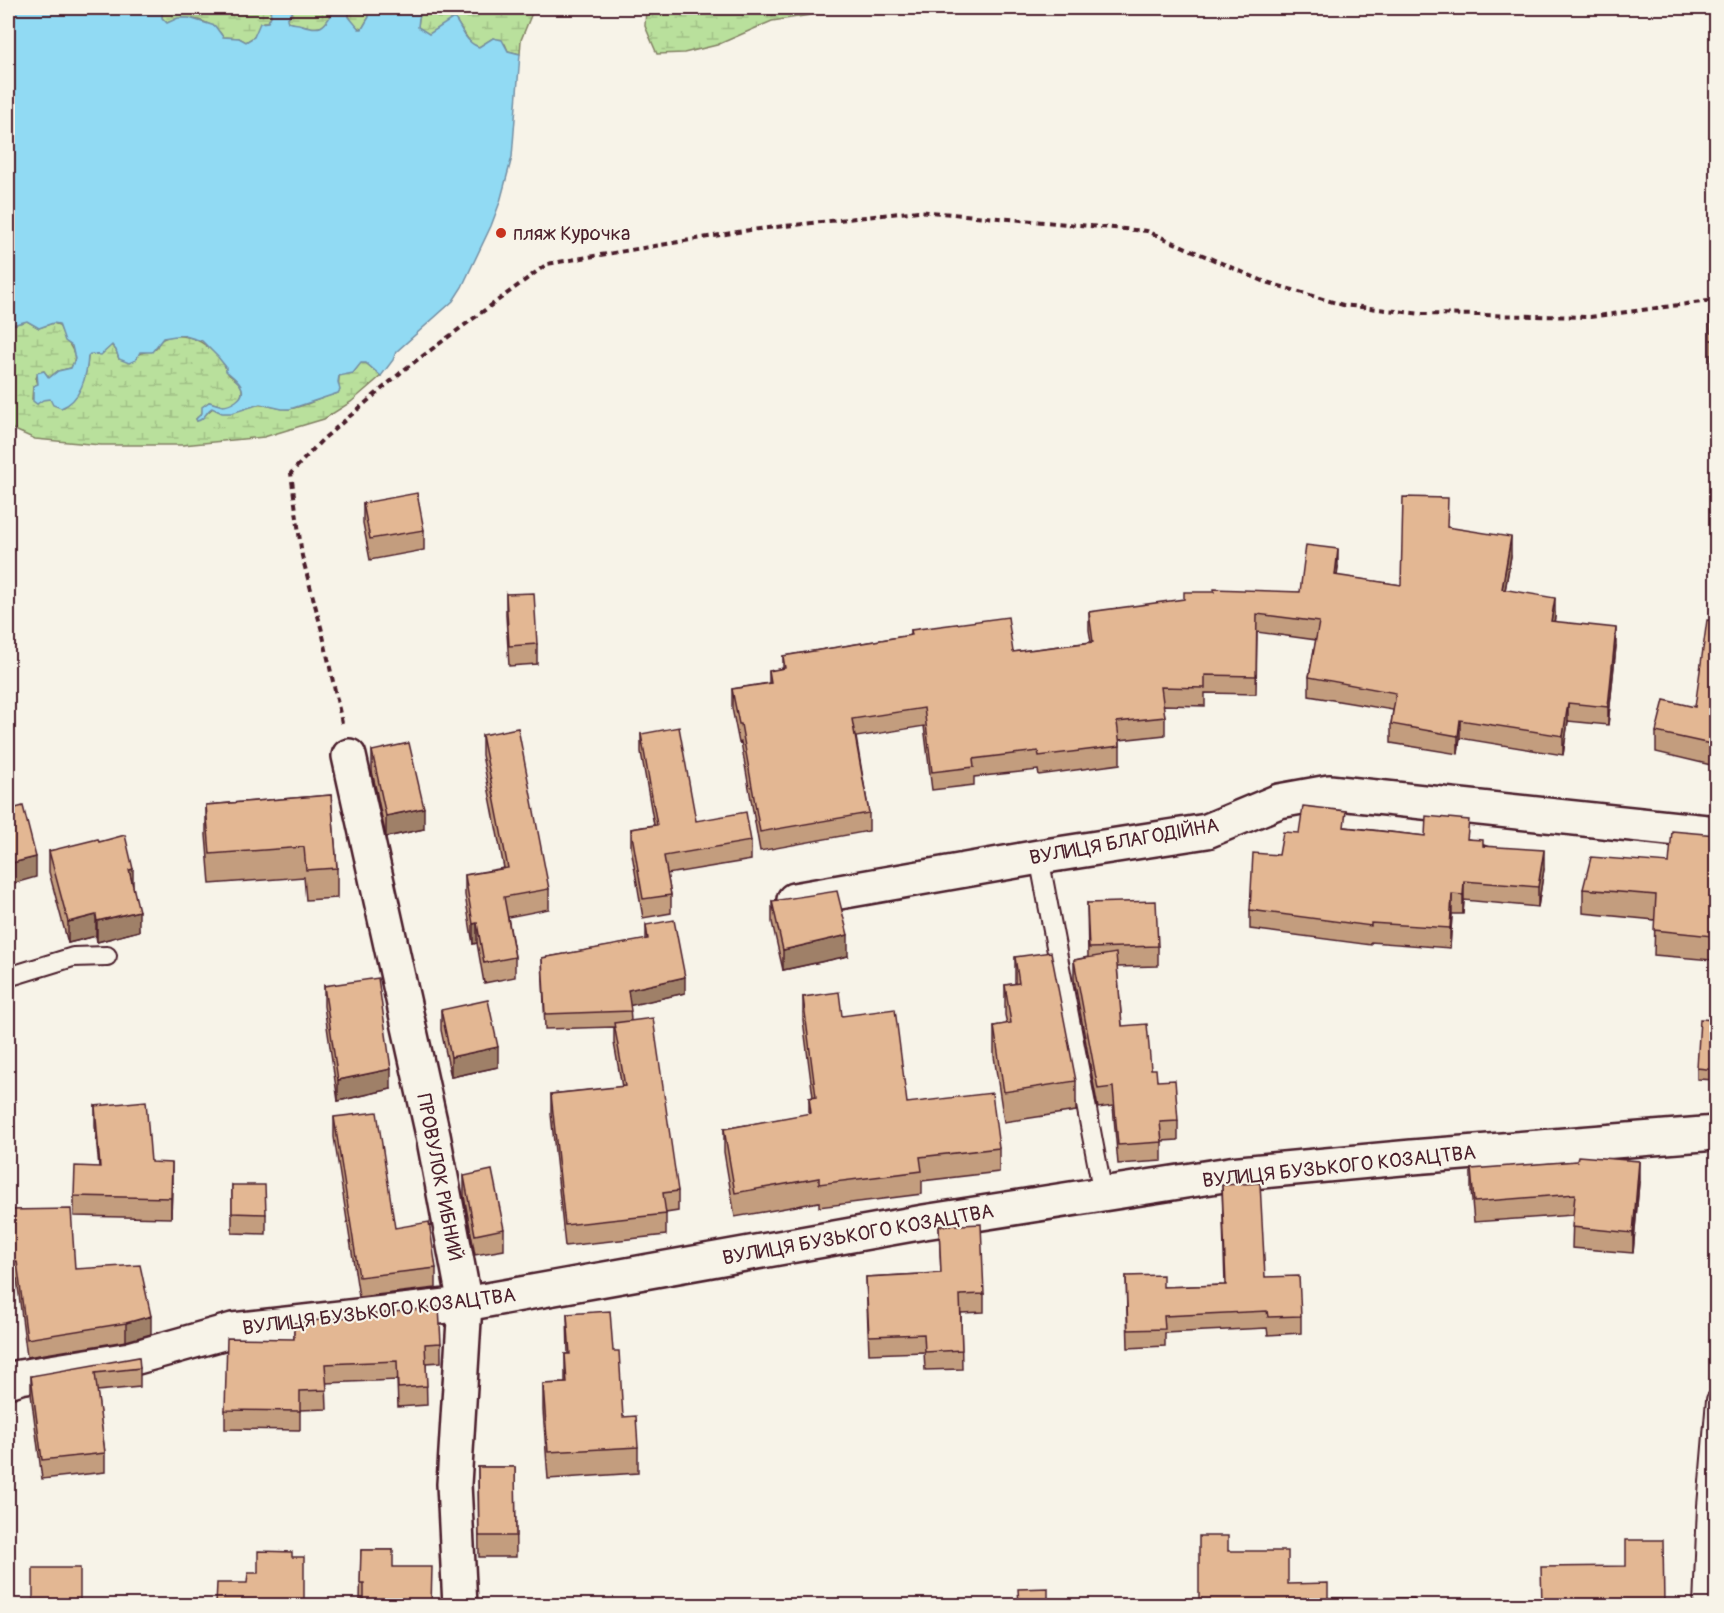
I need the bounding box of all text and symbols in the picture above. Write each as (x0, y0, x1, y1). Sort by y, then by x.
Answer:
place label: пляж Курочка (513, 221, 630, 246)
marker: пляж Курочка (494, 226, 508, 240)
street label: ВУЛИЦЯ БЛАГОДІЙНА (1027, 813, 1221, 870)
street label: ПРОВУЛОК РИБНИЙ (411, 1092, 468, 1262)
street label: ВУЛИЦЯ БУЗЬКОГО КОЗАЦТВА (1201, 1140, 1477, 1193)
street label: ВУЛИЦЯ БУЗЬКОГО КОЗАЦТВА (720, 1198, 996, 1271)
street label: ВУЛИЦЯ БУЗЬКОГО КОЗАЦТВА (241, 1282, 517, 1341)

